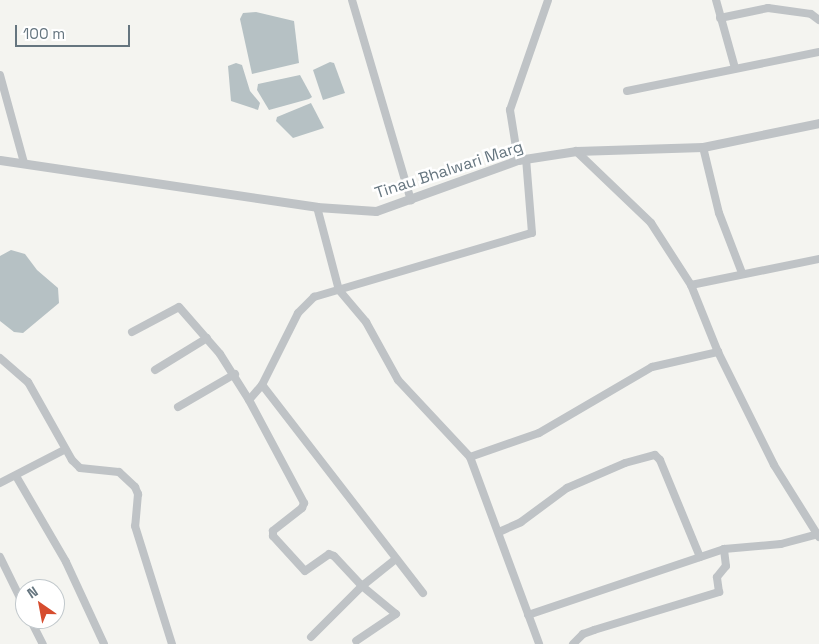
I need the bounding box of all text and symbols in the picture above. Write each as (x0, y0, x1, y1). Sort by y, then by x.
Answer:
scale bar (18, 15, 132, 47)
text: 100 m (23, 24, 65, 43)
street label: Tinau Bhalwari Marg (373, 137, 525, 203)
north arrow (15, 579, 65, 629)
text: N (24, 582, 41, 602)

